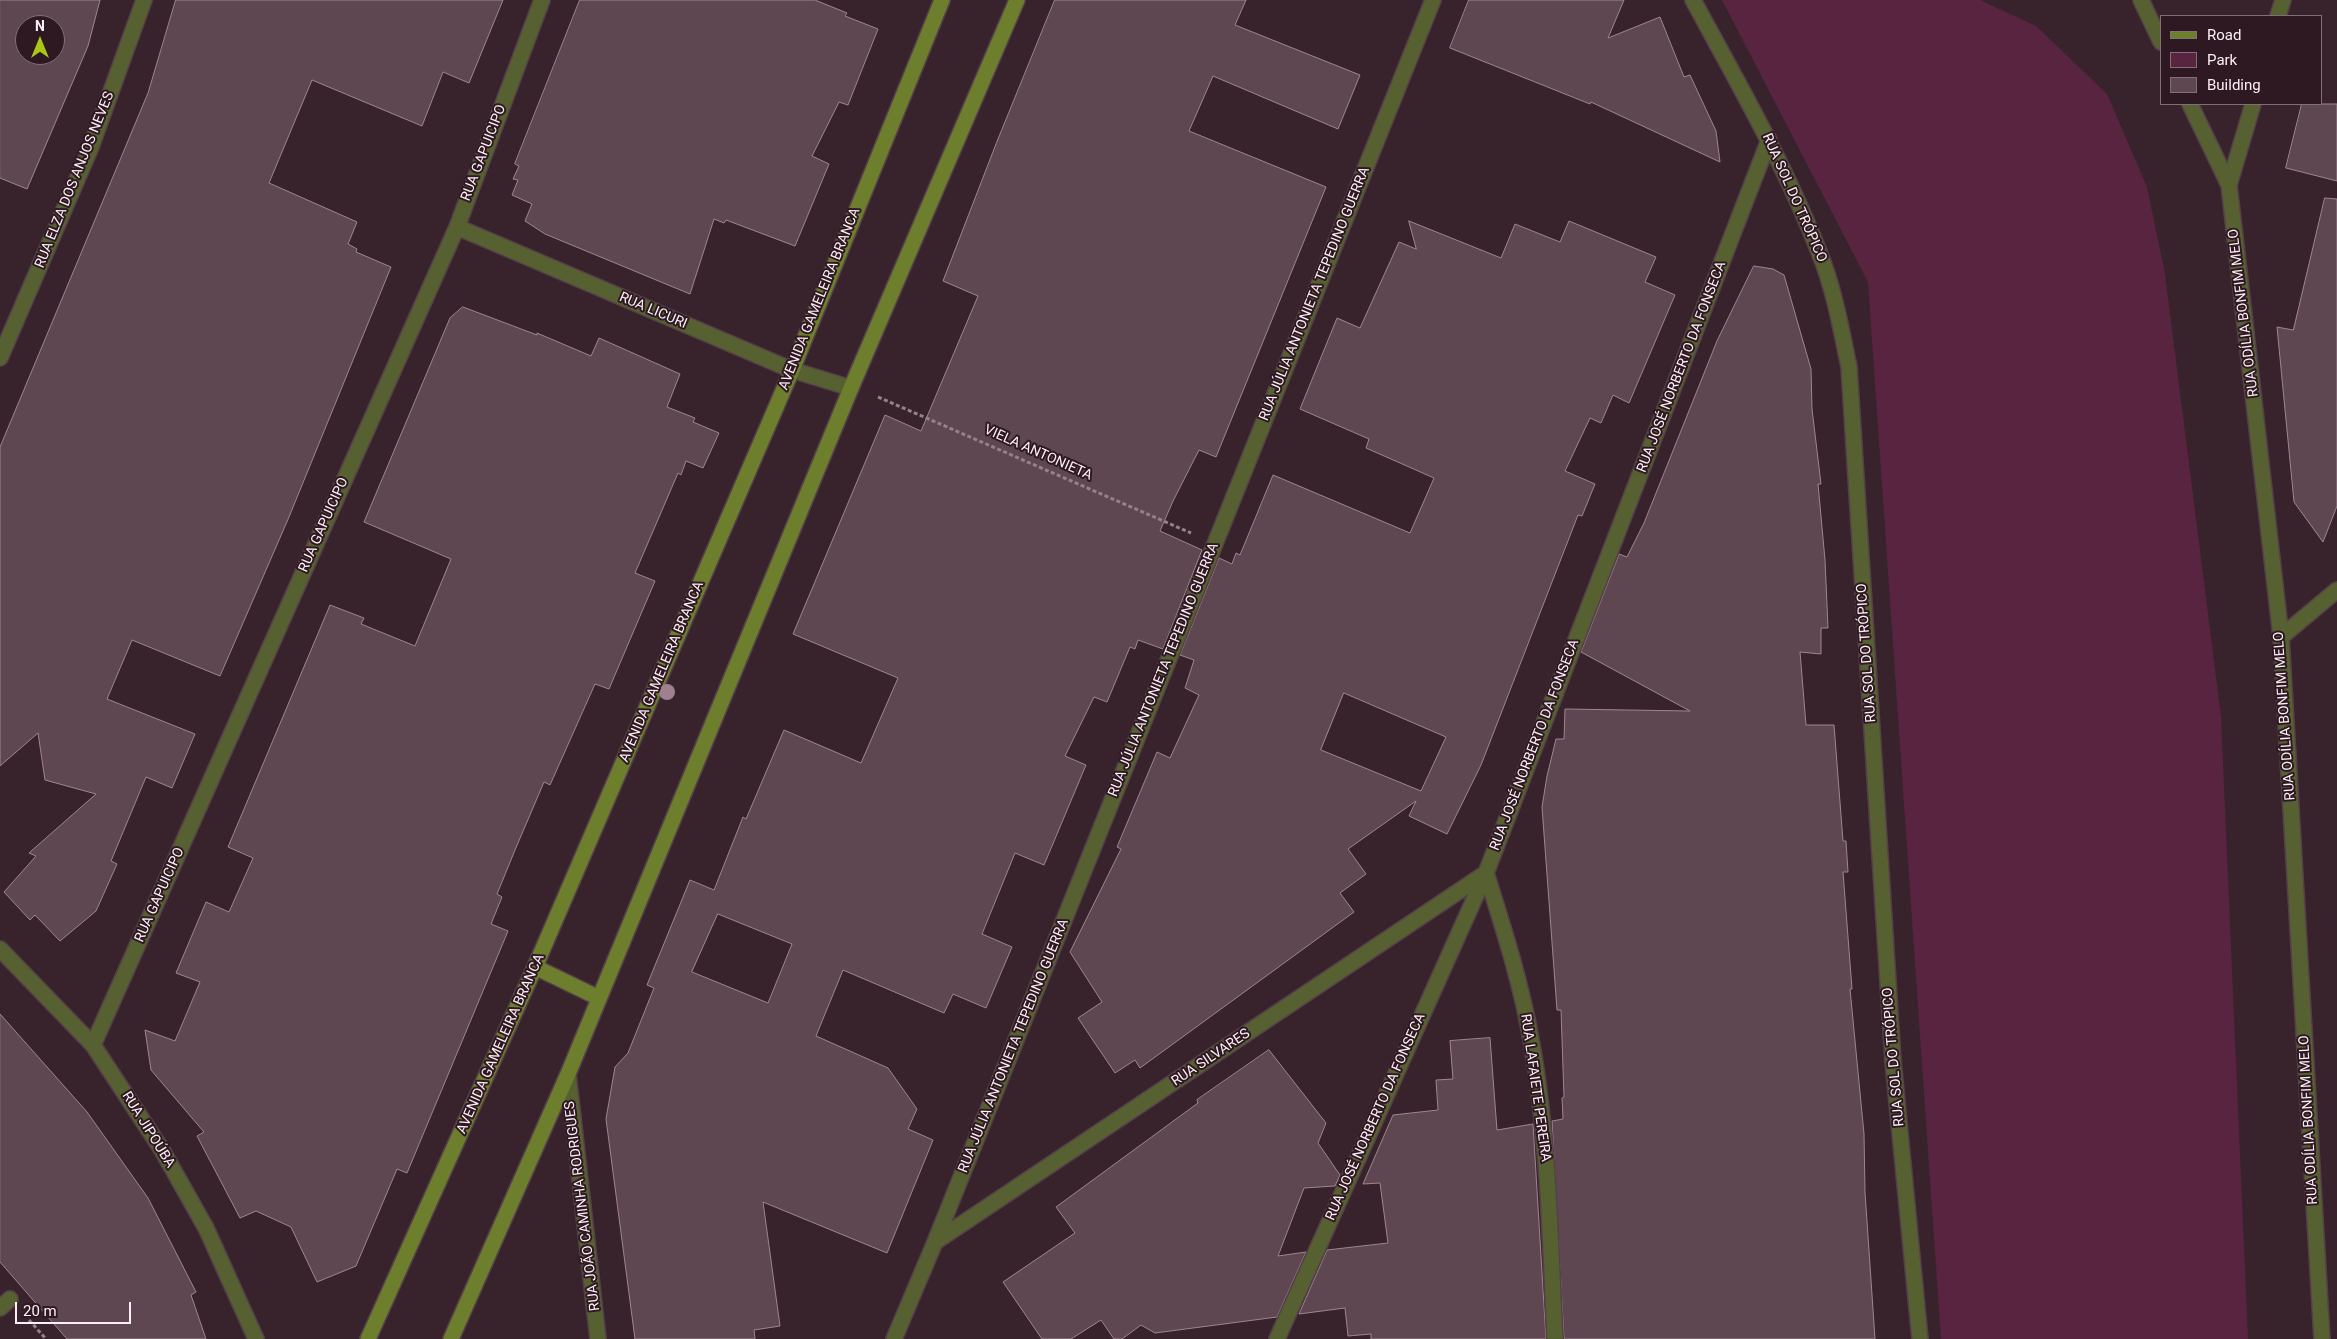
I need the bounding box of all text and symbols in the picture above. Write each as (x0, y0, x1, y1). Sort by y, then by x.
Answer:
north arrow (15, 15, 65, 65)
legend (2160, 15, 2322, 105)
text: N (35, 18, 45, 34)
text: Road (2207, 26, 2241, 44)
text: Park (2207, 51, 2237, 69)
text: Building (2207, 76, 2261, 94)
street label: RUA ELZA DOS ANJOS NEVES (32, 89, 118, 271)
street label: RUA GAPUICIPO (458, 102, 510, 204)
street label: RUA SOL DO TRÓPICO (1758, 131, 1830, 265)
street label: RUA JÚLIA ANTONIETA TEPEDINO GUERRA (1256, 165, 1374, 423)
street label: AVENIDA GAMELEIRA BRANCA (776, 205, 864, 393)
street label: RUA ODÍLIA BONFIM MELO (2225, 228, 2263, 398)
street label: RUA JOSÉ NORBERTO DA FONSECA (1634, 259, 1730, 475)
street label: RUA LICURI (617, 289, 689, 333)
street label: VIELA ANTONIETA (981, 422, 1095, 484)
street label: RUA GAPUICIPO (296, 475, 352, 575)
street label: RUA JÚLIA ANTONIETA TEPEDINO GUERRA (1105, 541, 1223, 799)
street label: AVENIDA GAMELEIRA BRANCA (616, 579, 708, 765)
street label: RUA SOL DO TRÓPICO (1854, 583, 1880, 723)
street label: RUA ODÍLIA BONFIM MELO (2271, 631, 2299, 801)
street label: RUA JOSÉ NORBERTO DA FONSECA (1487, 637, 1583, 853)
street label: RUA GAPUICIPO (132, 845, 188, 945)
street label: RUA JÚLIA ANTONIETA TEPEDINO GUERRA (955, 917, 1073, 1175)
street label: AVENIDA GAMELEIRA BRANCA (454, 952, 548, 1136)
street label: RUA SOL DO TRÓPICO (1880, 987, 1908, 1127)
street label: RUA JOSÉ NORBERTO DA FONSECA (1323, 1011, 1429, 1223)
street label: RUA LAFAIETE PEREIRA (1516, 1013, 1554, 1163)
street label: RUA SILVARES (1169, 1026, 1253, 1090)
street label: RUA ODÍLIA BONFIM MELO (2296, 1035, 2322, 1205)
street label: RUA JIPOÚBA (118, 1089, 178, 1171)
street label: RUA JOÃO CAMINHA RODRIGUES (562, 1100, 604, 1312)
scale bar (18, 1292, 134, 1324)
text: 20 m (23, 1302, 57, 1320)

